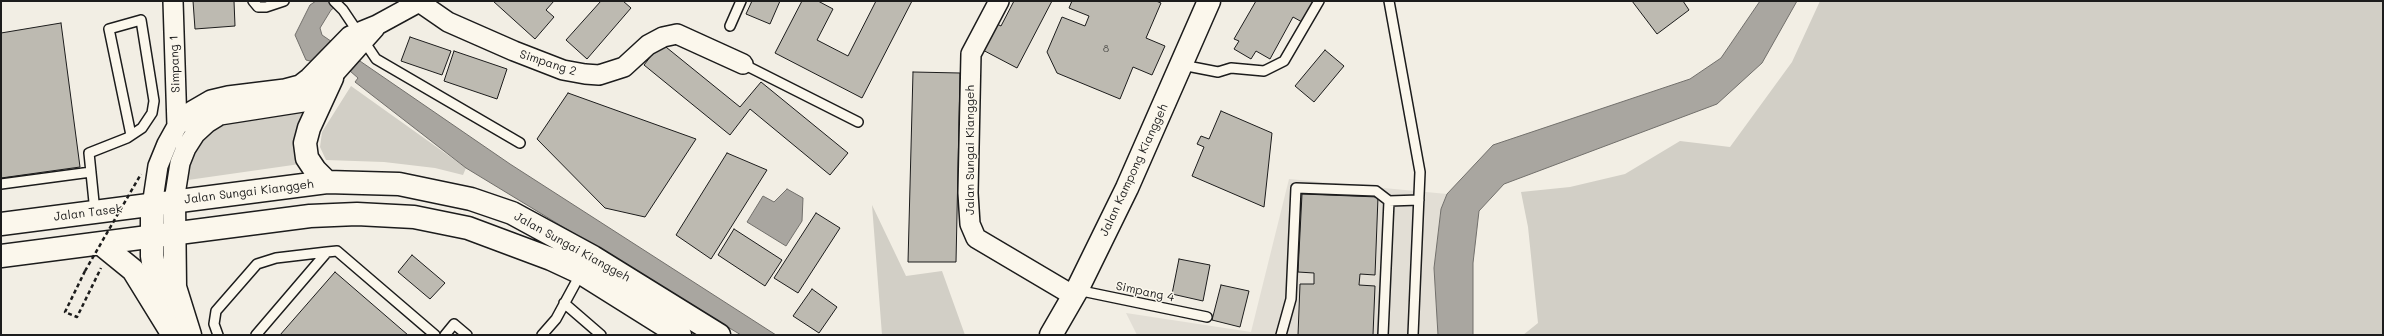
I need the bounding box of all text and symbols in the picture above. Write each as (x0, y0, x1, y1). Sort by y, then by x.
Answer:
street label: Simpang 1 (167, 35, 183, 93)
house number: 8 (1103, 43, 1109, 55)
street label: Simpang 2 (518, 47, 578, 79)
street label: Jalan Sungai Kianggeh (963, 85, 977, 215)
street label: Jalan Kampong Kianggeh (1097, 101, 1171, 239)
street label: Jalan Sungai Kianggeh (184, 177, 314, 207)
street label: Jalan Tasek (53, 202, 123, 224)
street label: Jalan Sungai Kianggeh (512, 209, 632, 285)
street label: Simpang 4 (1114, 279, 1176, 305)

